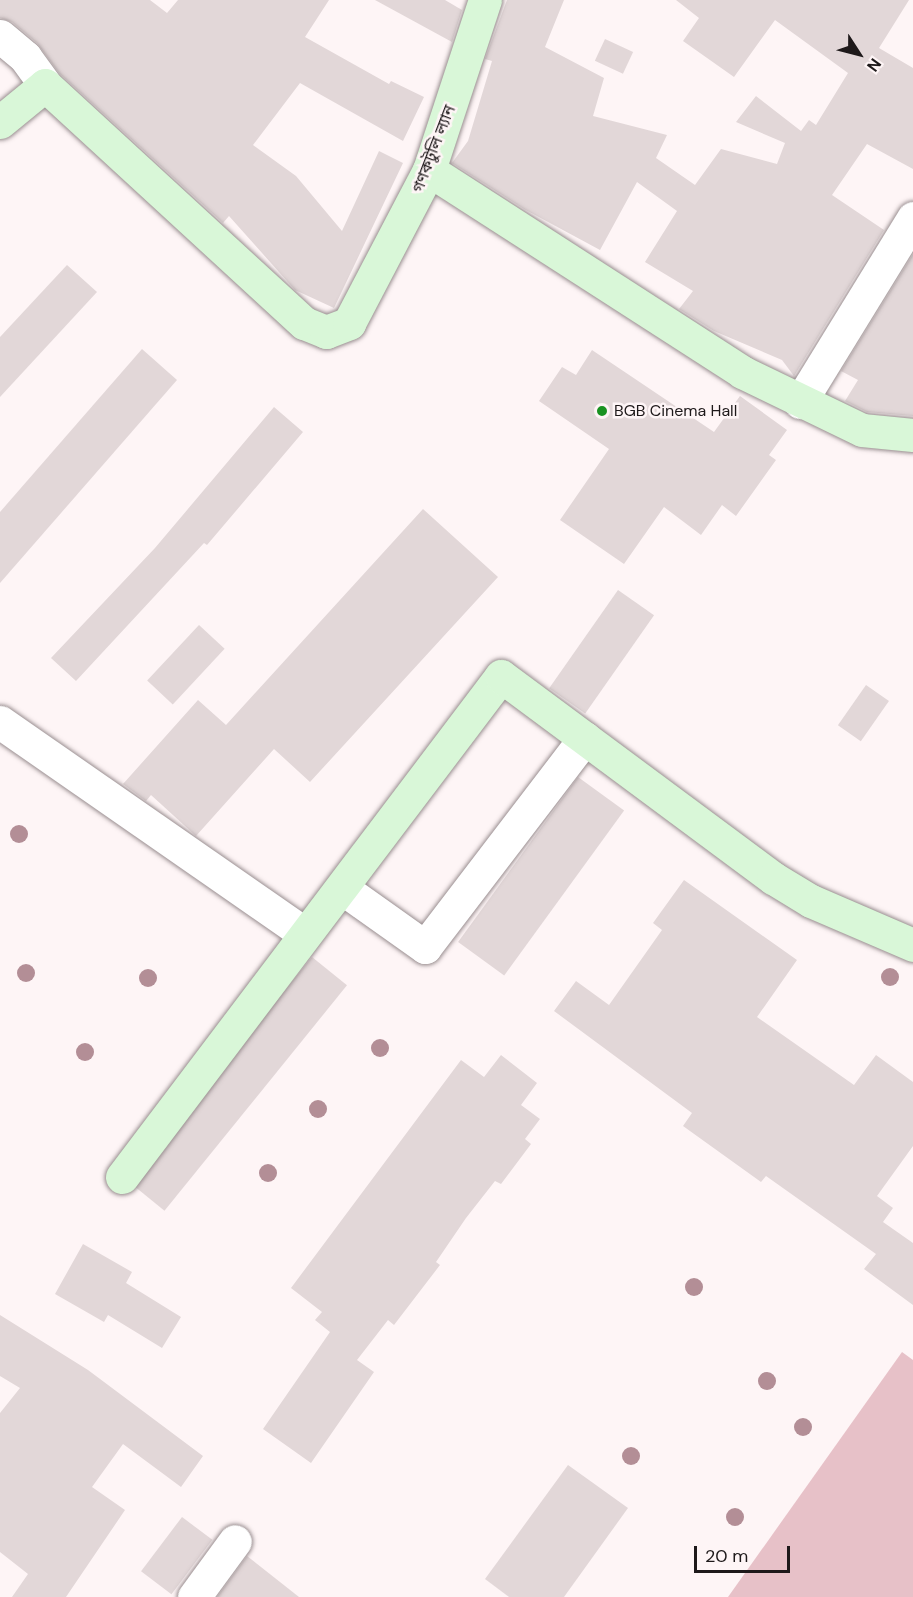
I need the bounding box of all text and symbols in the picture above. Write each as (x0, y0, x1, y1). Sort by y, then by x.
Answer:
north arrow (829, 24, 889, 84)
text: N (862, 54, 886, 76)
street label: গণকটুলি ল্যান (409, 103, 459, 195)
place label: BGB Cinema Hall (614, 401, 737, 421)
marker: BGB Cinema Hall (595, 404, 609, 418)
scale bar (697, 1534, 793, 1572)
text: 20 m (705, 1544, 748, 1568)

